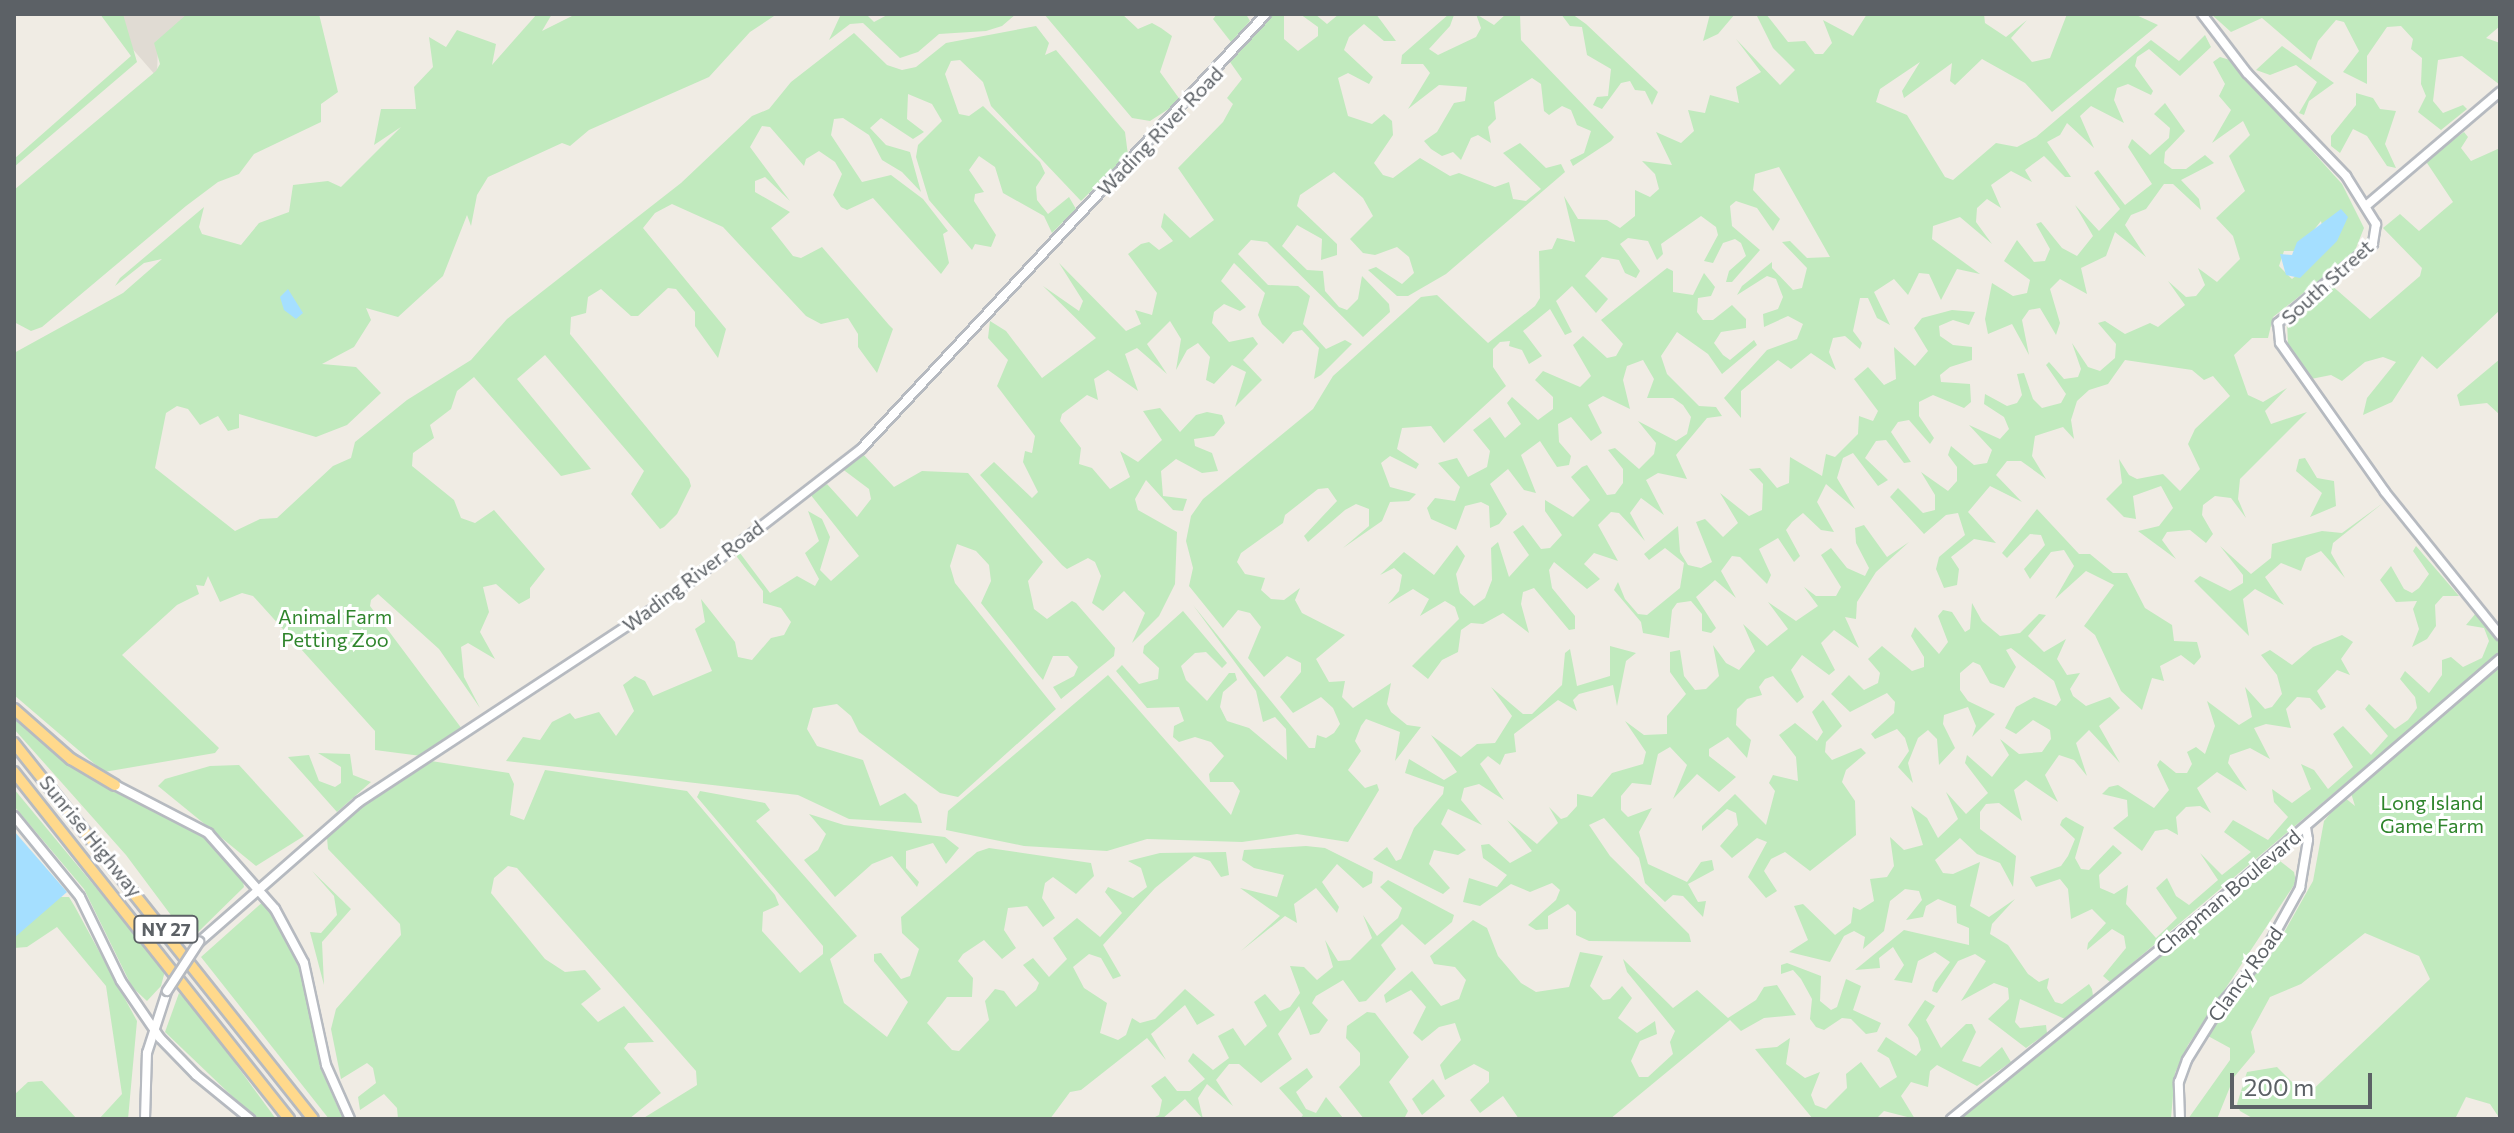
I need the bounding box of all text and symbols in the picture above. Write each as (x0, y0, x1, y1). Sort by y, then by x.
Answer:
street label: Wading River Road (1092, 61, 1228, 201)
street label: South Street (2276, 235, 2378, 329)
street label: Wading River Road (618, 515, 768, 637)
park label: Animal Farm Petting Zoo (278, 605, 392, 652)
street label: Sunrise Highway (35, 770, 147, 902)
park label: Long Island Game Farm (2380, 790, 2484, 837)
street label: Chapman Boulevard (2151, 824, 2305, 960)
road number: NY 27 (132, 915, 200, 943)
street label: Clancy Road (2203, 922, 2287, 1026)
scale bar (2234, 1057, 2376, 1107)
text: 200 m (2244, 1072, 2314, 1101)

